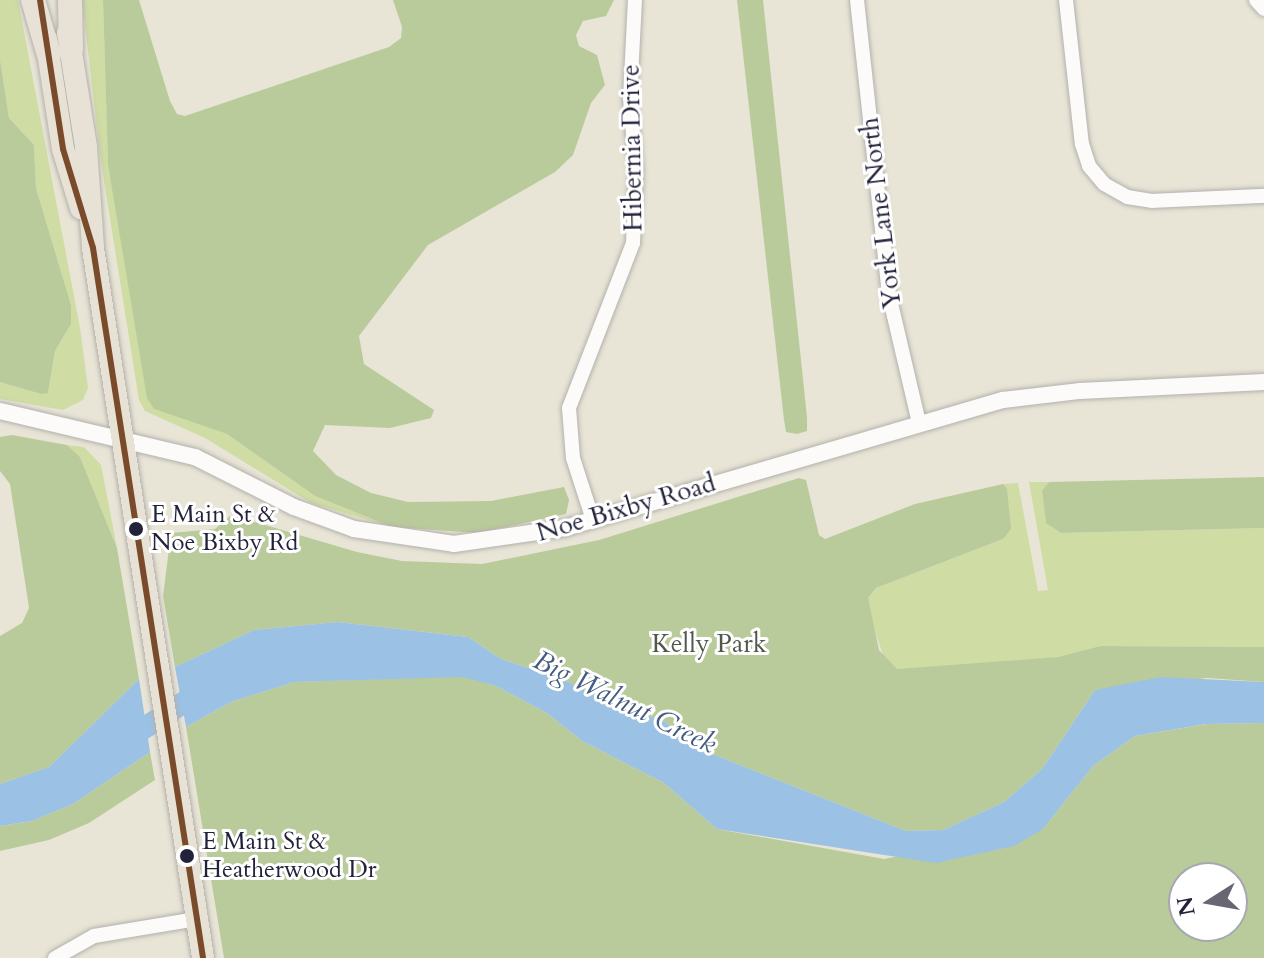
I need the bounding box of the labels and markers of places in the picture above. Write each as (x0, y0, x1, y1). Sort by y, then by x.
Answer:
place label: E Main St & Noe Bixby Rd (151, 501, 298, 557)
marker: E Main St & Noe Bixby Rd (128, 521, 144, 537)
place label: E Main St & Heatherwood Dr (202, 828, 376, 884)
marker: E Main St & Heatherwood Dr (179, 848, 195, 864)

